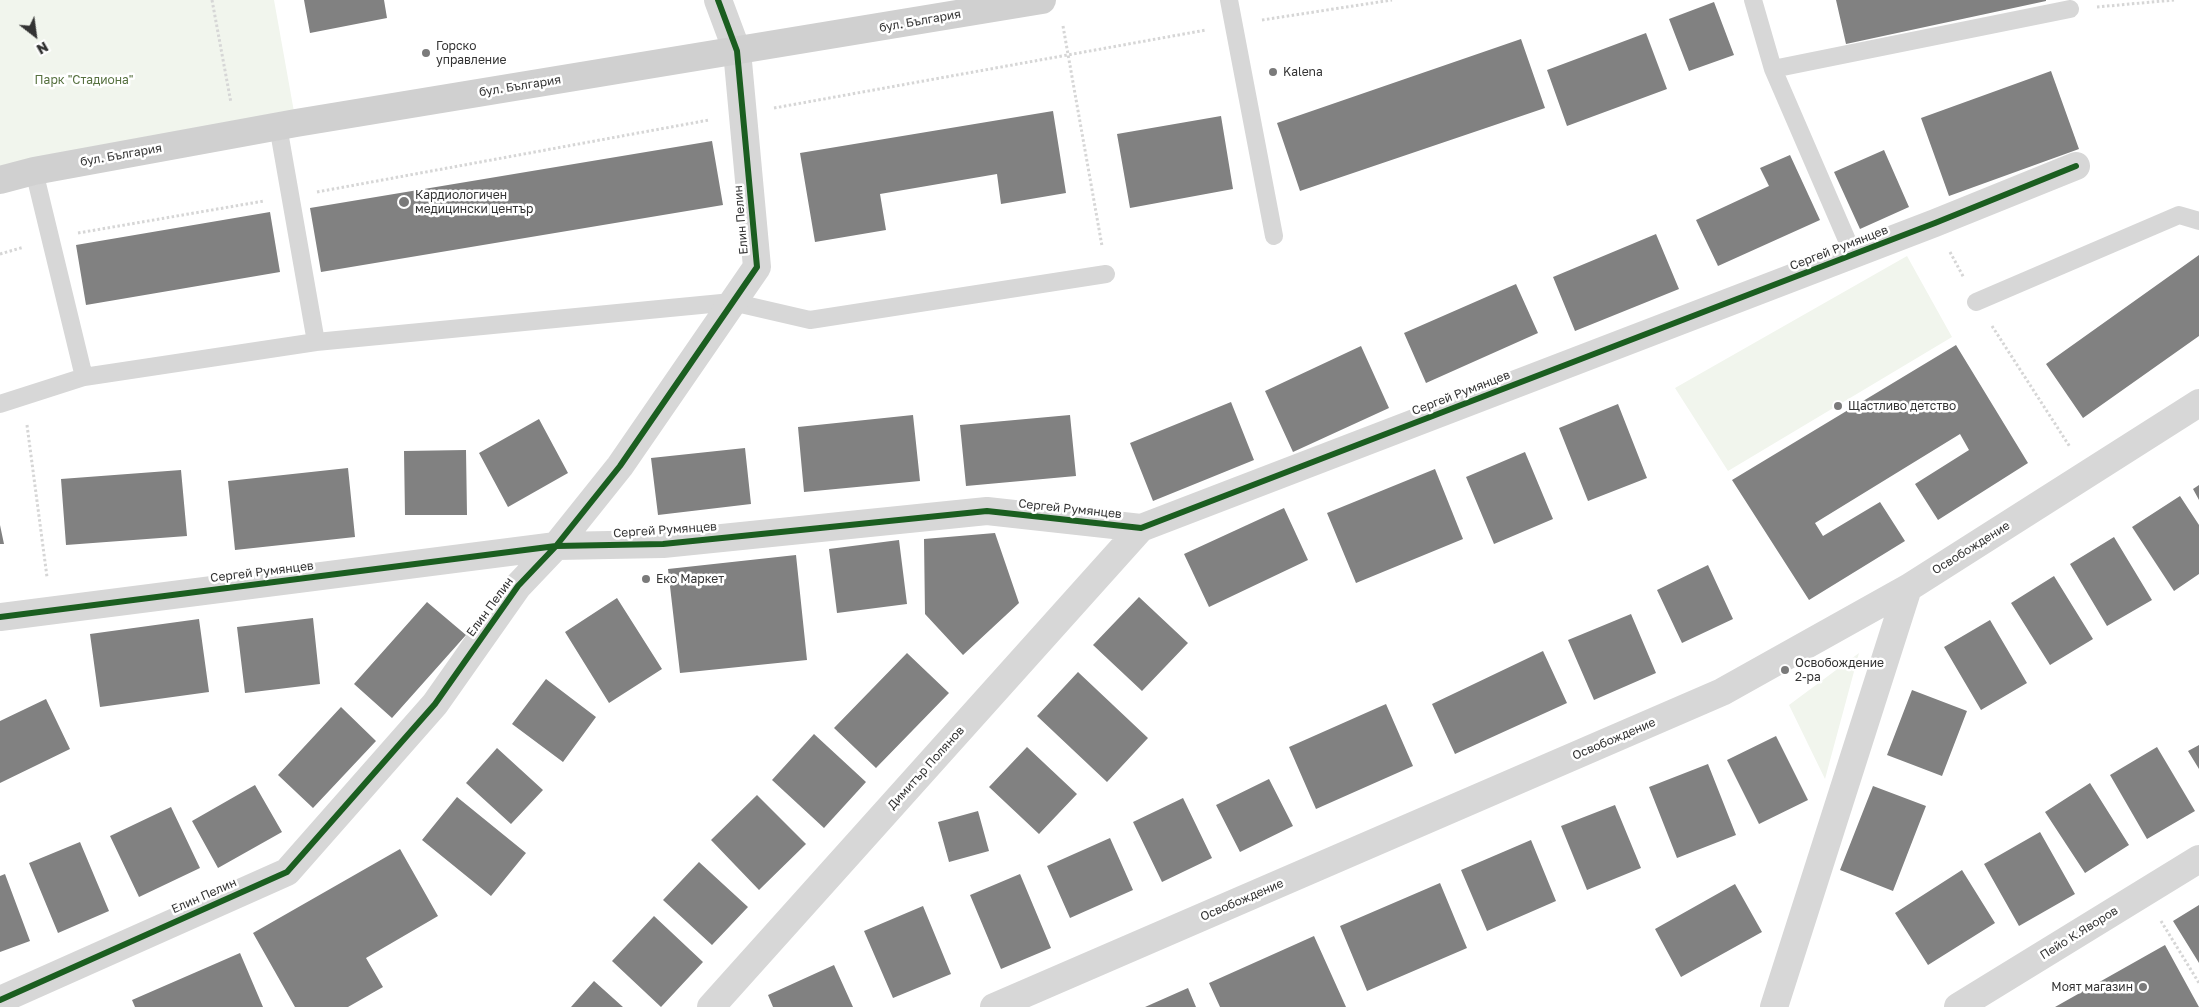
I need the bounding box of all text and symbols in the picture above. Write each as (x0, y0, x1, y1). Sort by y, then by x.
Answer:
street label: бул. България (878, 7, 962, 35)
north arrow (10, 10, 60, 60)
text: N (34, 38, 52, 58)
place label: Горско управление (436, 39, 506, 67)
marker: Горско управление (420, 47, 432, 59)
place label: Kalena (1283, 65, 1323, 79)
marker: Kalena (1267, 66, 1279, 78)
street label: бул. България (478, 72, 562, 100)
park label: Парк "Стадиона" (35, 73, 133, 87)
street label: бул. България (79, 141, 163, 169)
street label: Елин Пелин (731, 185, 751, 255)
place label: Кардиологичен медицински център (415, 188, 533, 216)
marker: Кардиологичен медицински център (397, 195, 411, 209)
street label: Сергей Румянцев (1788, 223, 1890, 273)
street label: Сергей Румянцев (1410, 368, 1512, 418)
place label: Щастливо детство (1848, 399, 1956, 413)
marker: Щастливо детство (1832, 400, 1844, 412)
street label: Сергей Румянцев (1018, 496, 1122, 522)
street label: Освобождение (1929, 518, 2013, 578)
street label: Сергей Румянцев (613, 519, 717, 541)
street label: Сергей Румянцев (210, 559, 314, 585)
place label: Еко Маркет (656, 572, 724, 586)
marker: Еко Маркет (640, 573, 652, 585)
street label: Елин Пелин (464, 575, 516, 639)
place label: Освобождение 2-ра (1795, 656, 1884, 684)
marker: Освобождение 2-ра (1779, 664, 1791, 676)
street label: Освобождение (1570, 715, 1658, 763)
street label: Димитър Полянов (885, 723, 967, 813)
street label: Елин Пелин (169, 875, 239, 917)
street label: Освобождение (1198, 876, 1286, 924)
street label: Пейо К.Яворов (2037, 903, 2121, 963)
place label: Моят магазин (2051, 980, 2133, 994)
marker: Моят магазин (2137, 981, 2149, 993)

